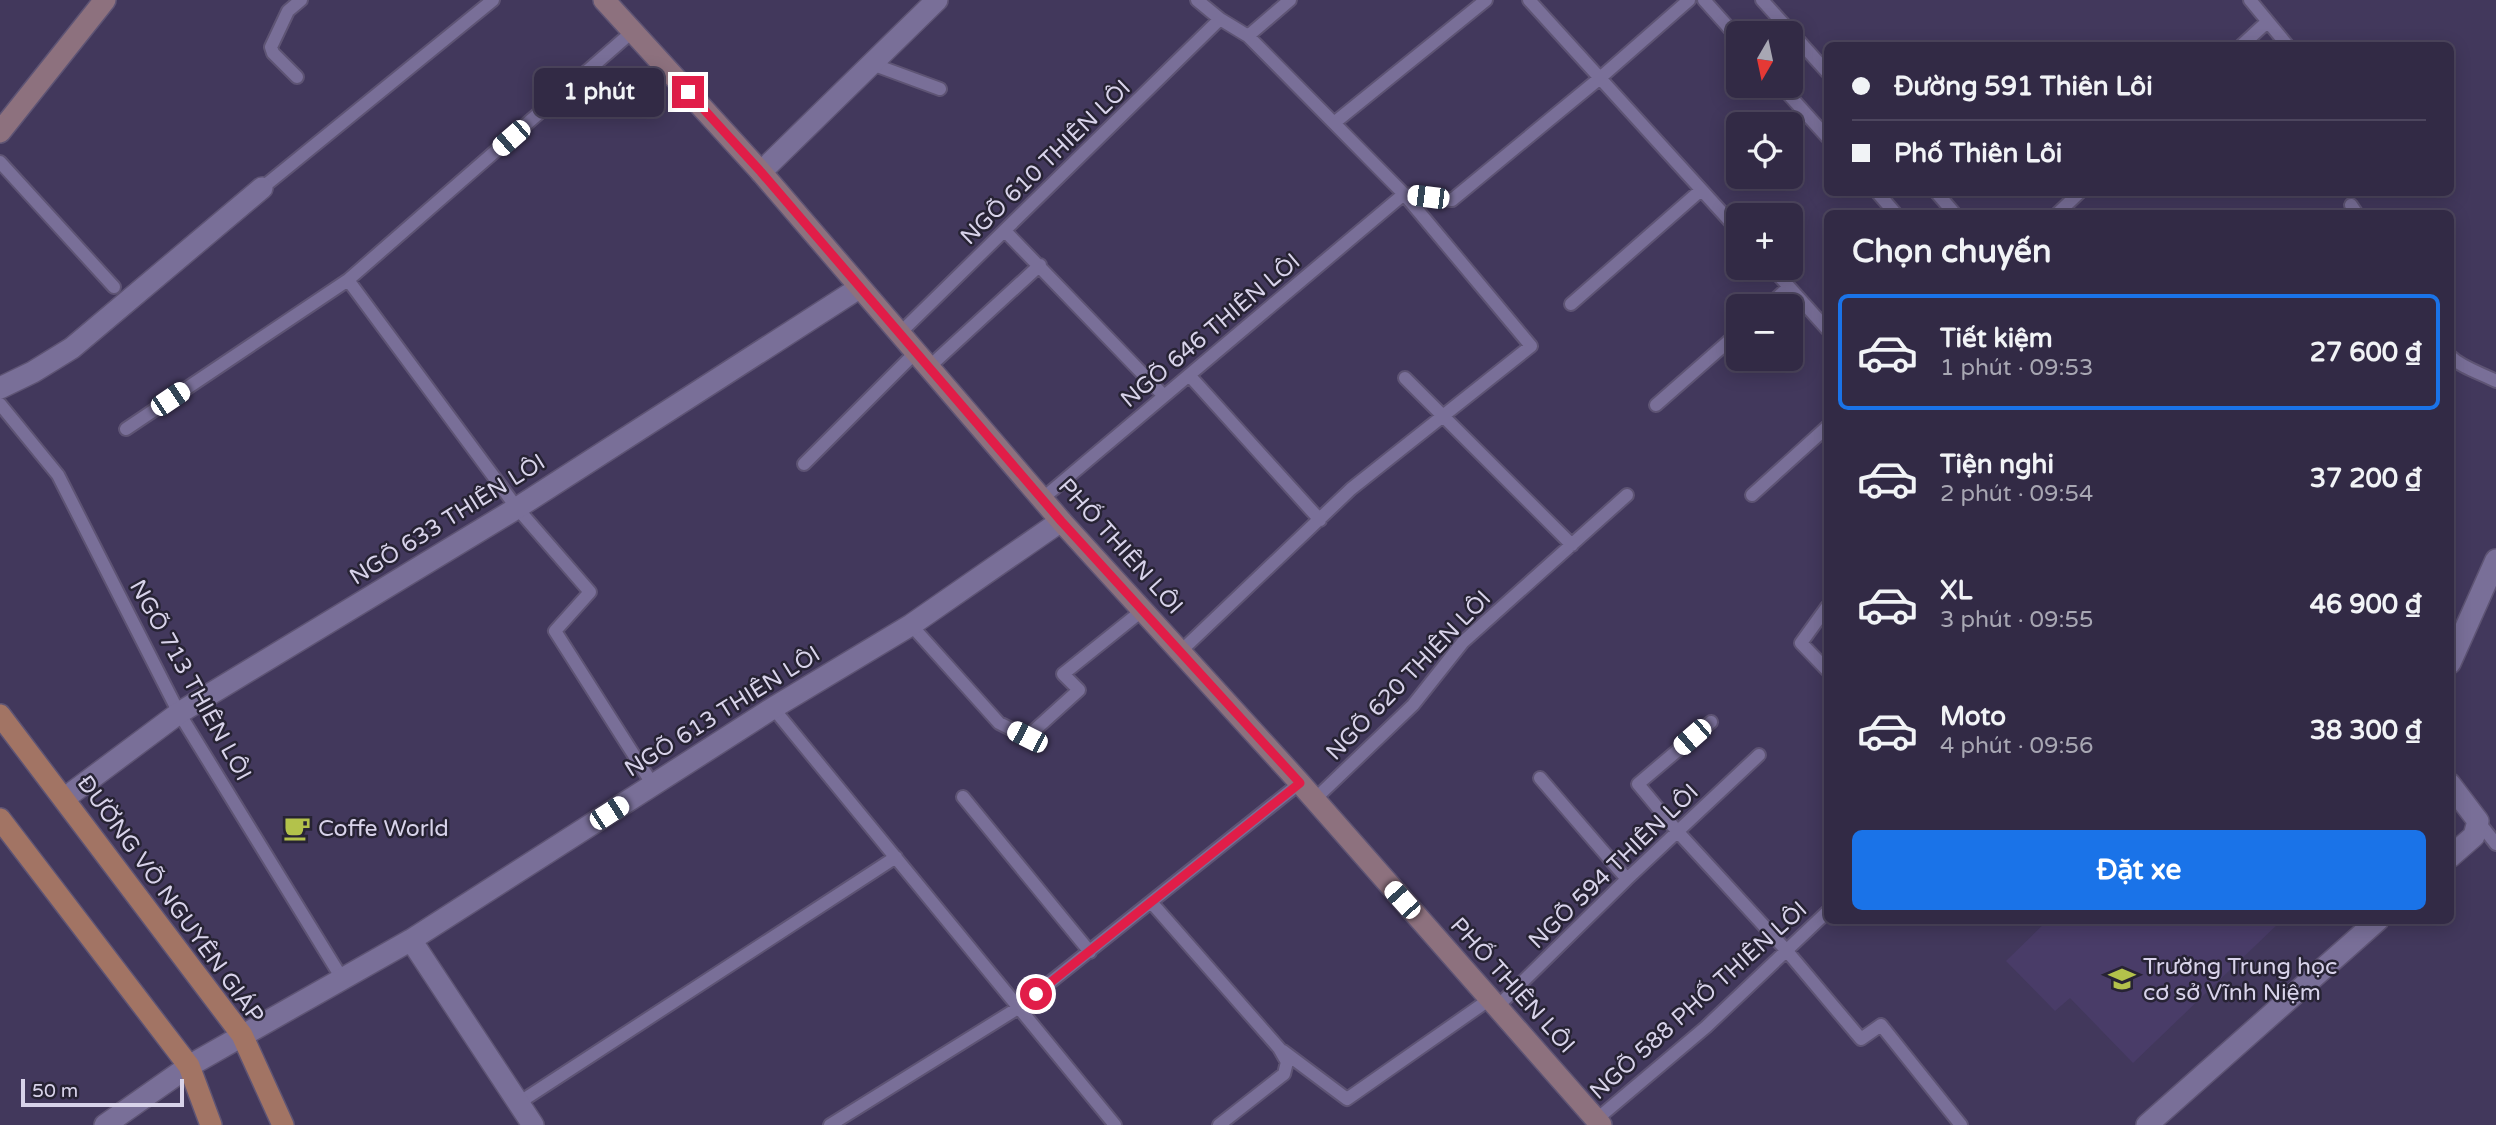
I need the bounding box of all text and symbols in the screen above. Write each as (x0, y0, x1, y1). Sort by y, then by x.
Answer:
north arrow (1726, 21, 1802, 98)
map controls (1726, 21, 1803, 371)
callout: 1 phút (534, 68, 664, 116)
text: Đường 591 Thiên Lôi (1894, 71, 2153, 102)
street label: NGÕ 610 THIÊN LÔI (955, 74, 1136, 251)
route end (672, 76, 704, 108)
text: 1 phút (563, 78, 635, 106)
button: locate (1726, 112, 1803, 189)
car (489, 116, 534, 160)
text: Phố Thiên Lôi (1894, 138, 2062, 169)
car (1406, 184, 1451, 210)
button: + (1726, 203, 1803, 280)
text: Chọn chuyến (1852, 233, 2051, 271)
street label: NGÕ 646 THIÊN LÔI (1115, 248, 1306, 414)
button: − (1726, 294, 1803, 371)
icon: car (1856, 321, 1919, 384)
text: Tiết kiệm (1940, 323, 2053, 354)
text: 27 600 ₫ (2310, 337, 2422, 368)
text: 1 phút · 09:53 (1940, 354, 2093, 382)
car (147, 379, 194, 419)
icon: car (1856, 447, 1919, 510)
street label: NGÕ 633 THIÊN LÔI (345, 448, 551, 591)
text: Tiện nghi (1940, 449, 2054, 480)
text: 37 200 ₫ (2310, 463, 2422, 494)
street label: PHỐ THIÊN LÔI (1052, 472, 1190, 620)
text: 2 phút · 09:54 (1940, 480, 2093, 508)
icon: car (1856, 573, 1919, 636)
street label: NGÕ 713 THIÊN LÔI (123, 575, 257, 786)
text: XL (1940, 575, 1972, 606)
street label: NGÕ 620 THIÊN LÔI (1320, 585, 1497, 766)
text: 46 900 ₫ (2310, 589, 2422, 620)
text: 3 phút · 09:55 (1940, 606, 2093, 634)
street label: NGÕ 613 THIÊN LÔI (620, 640, 826, 783)
icon: car (1856, 699, 1919, 762)
text: Moto (1940, 701, 2006, 732)
car (1670, 715, 1715, 759)
text: 38 300 ₫ (2310, 715, 2422, 746)
car (1004, 718, 1051, 756)
text: 4 phút · 09:56 (1940, 732, 2093, 760)
street label: ĐƯỜNG VÕ NGUYÊN GIÁP (71, 770, 270, 1029)
street label: NGÕ 594 THIÊN LÔI (1523, 778, 1704, 955)
car (586, 793, 633, 833)
cafe icon: Coffe World (282, 813, 312, 843)
place label: Coffe World (318, 815, 449, 843)
button: Đặt xe (1852, 830, 2426, 910)
car (1381, 877, 1424, 923)
street label: NGÕ 588 PHỐ THIÊN LÔI (1583, 894, 1813, 1106)
street label: PHỐ THIÊN LÔI (1444, 911, 1582, 1059)
place label: Trường Trung học cơ sở Vĩnh Niệm (2143, 953, 2337, 1007)
school or university icon: Trường Trung học cơ sở Vĩnh Niệm (2107, 964, 2137, 994)
route start (1020, 978, 1052, 1010)
scale bar (21, 1076, 184, 1108)
text: 50 m (32, 1080, 78, 1102)

